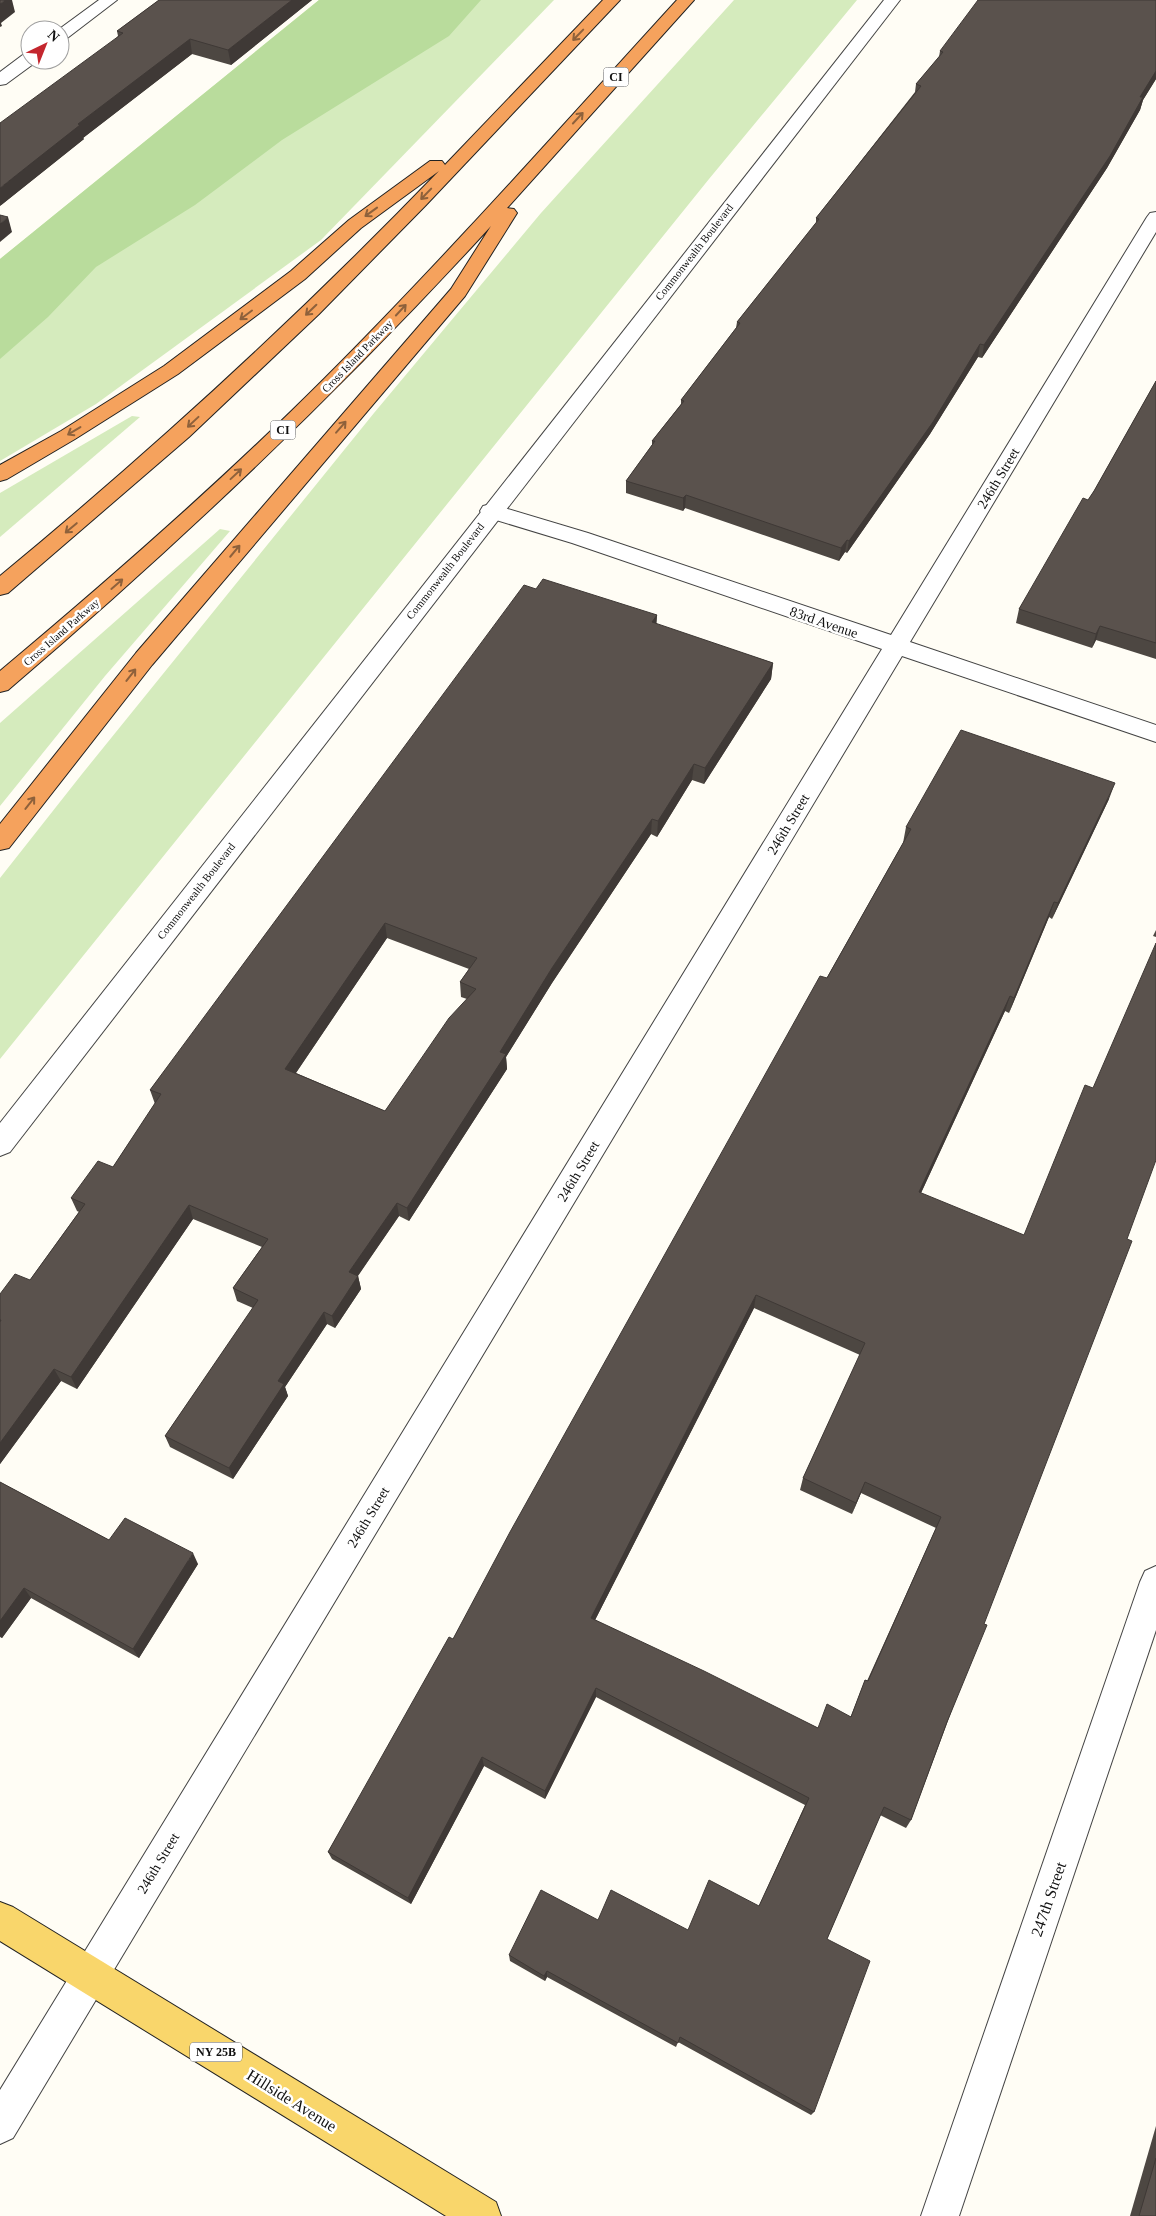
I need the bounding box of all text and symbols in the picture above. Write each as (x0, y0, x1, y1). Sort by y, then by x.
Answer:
north arrow (20, 20, 70, 70)
text: N (45, 27, 62, 45)
one-way arrow (572, 29, 584, 42)
road number: CI (604, 68, 628, 86)
one-way arrow (573, 111, 584, 124)
one-way arrow (420, 188, 432, 200)
street label: Commonwealth Boulevard (653, 201, 736, 303)
one-way arrow (364, 207, 378, 217)
one-way arrow (305, 304, 318, 316)
one-way arrow (395, 304, 407, 317)
one-way arrow (239, 310, 253, 320)
street label: Cross Island Parkway (319, 317, 395, 395)
one-way arrow (187, 416, 200, 428)
road number: CI (270, 420, 296, 440)
one-way arrow (335, 421, 346, 434)
one-way arrow (68, 427, 82, 437)
street label: 246th Street (974, 445, 1022, 511)
one-way arrow (230, 468, 243, 480)
street label: Commonwealth Boulevard (404, 520, 487, 622)
one-way arrow (64, 523, 77, 534)
one-way arrow (230, 544, 241, 557)
one-way arrow (110, 579, 123, 590)
street label: Cross Island Parkway (21, 596, 102, 668)
street label: 83rd Avenue (788, 604, 860, 641)
one-way arrow (126, 668, 136, 682)
street label: 246th Street (764, 791, 812, 857)
one-way arrow (25, 796, 36, 809)
street label: Commonwealth Boulevard (155, 840, 238, 942)
street label: 246th Street (554, 1138, 602, 1204)
street label: 246th Street (344, 1484, 392, 1550)
street label: 246th Street (134, 1830, 182, 1896)
street label: 247th Street (1028, 1859, 1069, 1939)
road number: NY 25B (190, 2042, 242, 2062)
street label: Hillside Avenue (244, 2066, 340, 2135)

